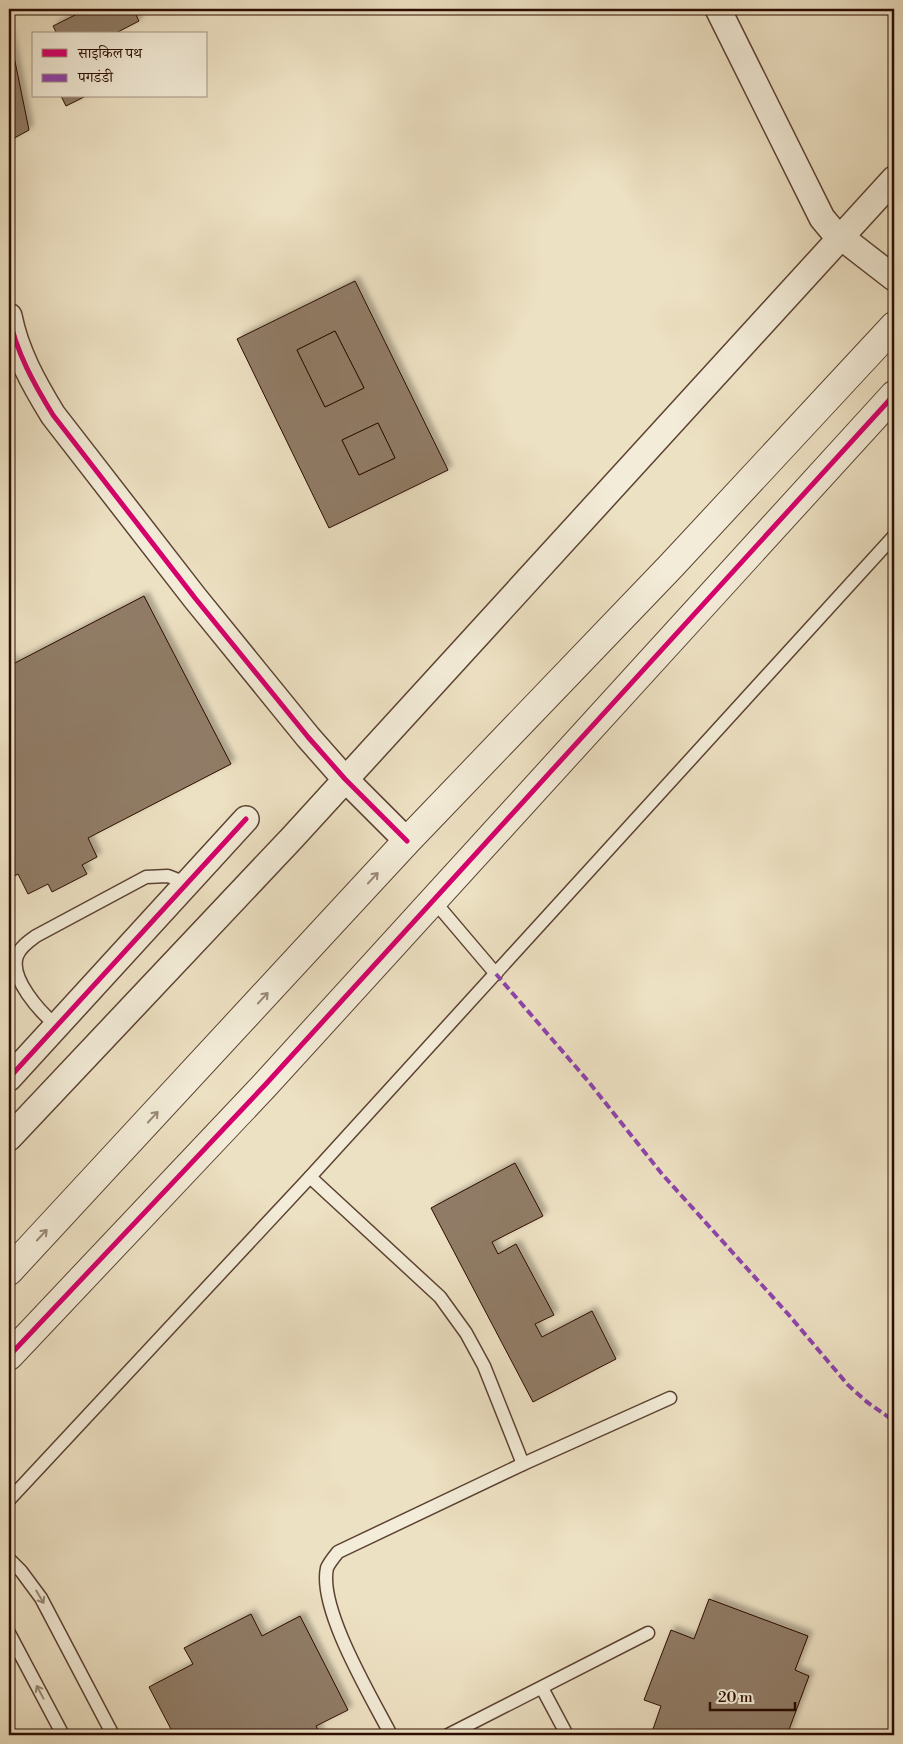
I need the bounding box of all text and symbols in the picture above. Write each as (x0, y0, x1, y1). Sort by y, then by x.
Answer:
legend (32, 32, 208, 98)
text: साइकिल पथ (77, 44, 143, 63)
text: पगडंडी (77, 68, 114, 87)
one-way arrow (367, 871, 379, 884)
one-way arrow (257, 991, 269, 1004)
one-way arrow (147, 1110, 159, 1123)
one-way arrow (36, 1229, 48, 1242)
one-way arrow (35, 1589, 45, 1603)
scale bar (710, 1679, 796, 1711)
one-way arrow (35, 1685, 44, 1700)
text: 20 m (718, 1688, 753, 1707)

